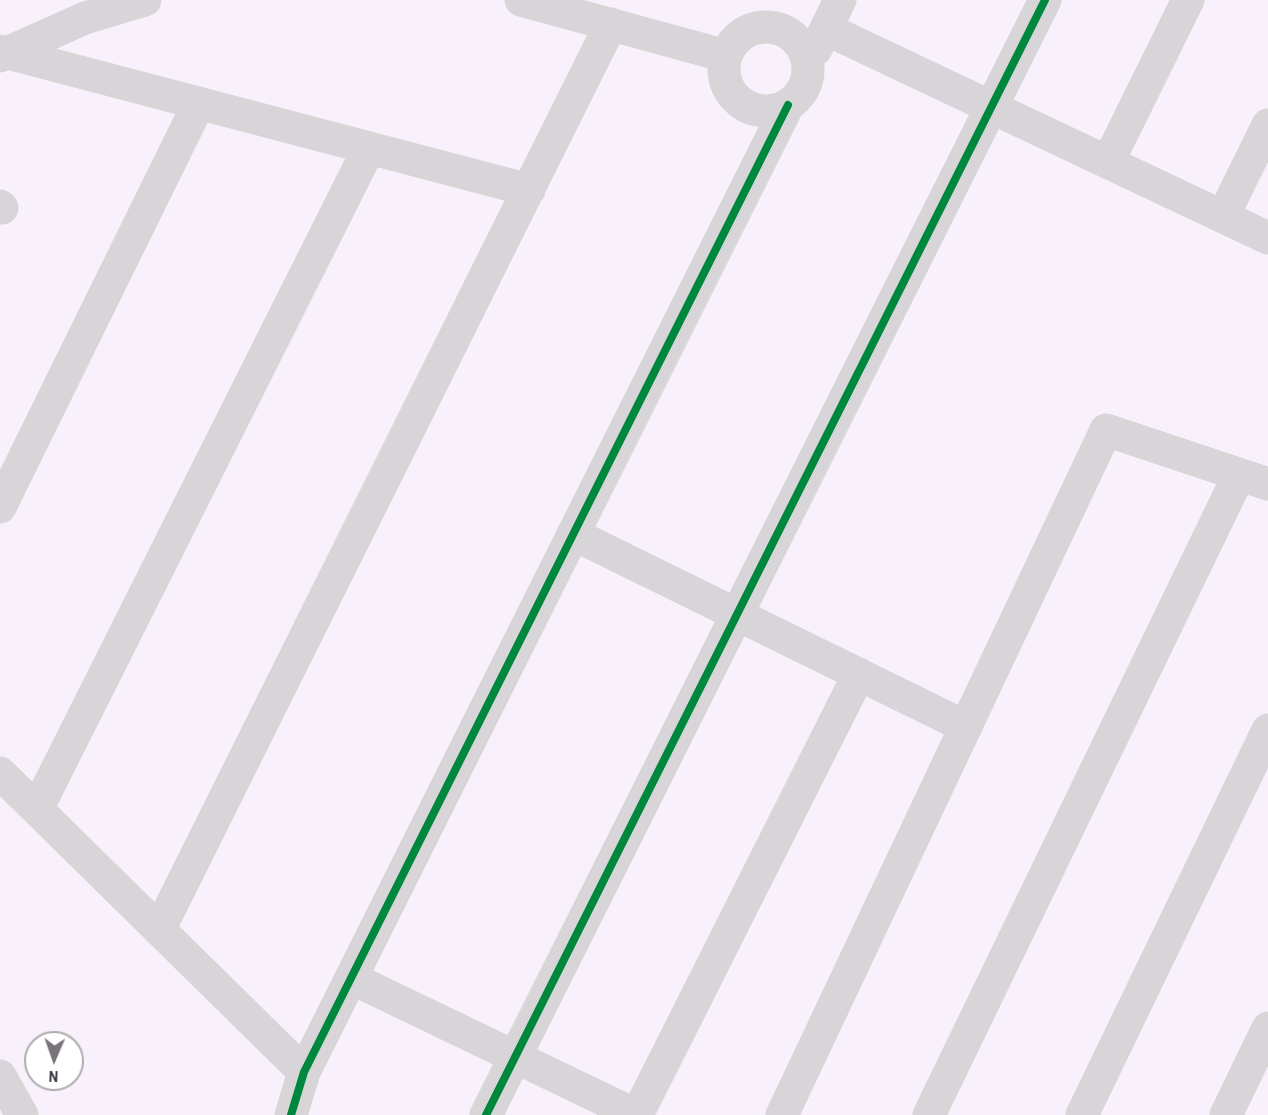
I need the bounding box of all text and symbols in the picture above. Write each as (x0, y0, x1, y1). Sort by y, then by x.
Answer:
north arrow (24, 1031, 84, 1091)
text: N (48, 1066, 59, 1088)

